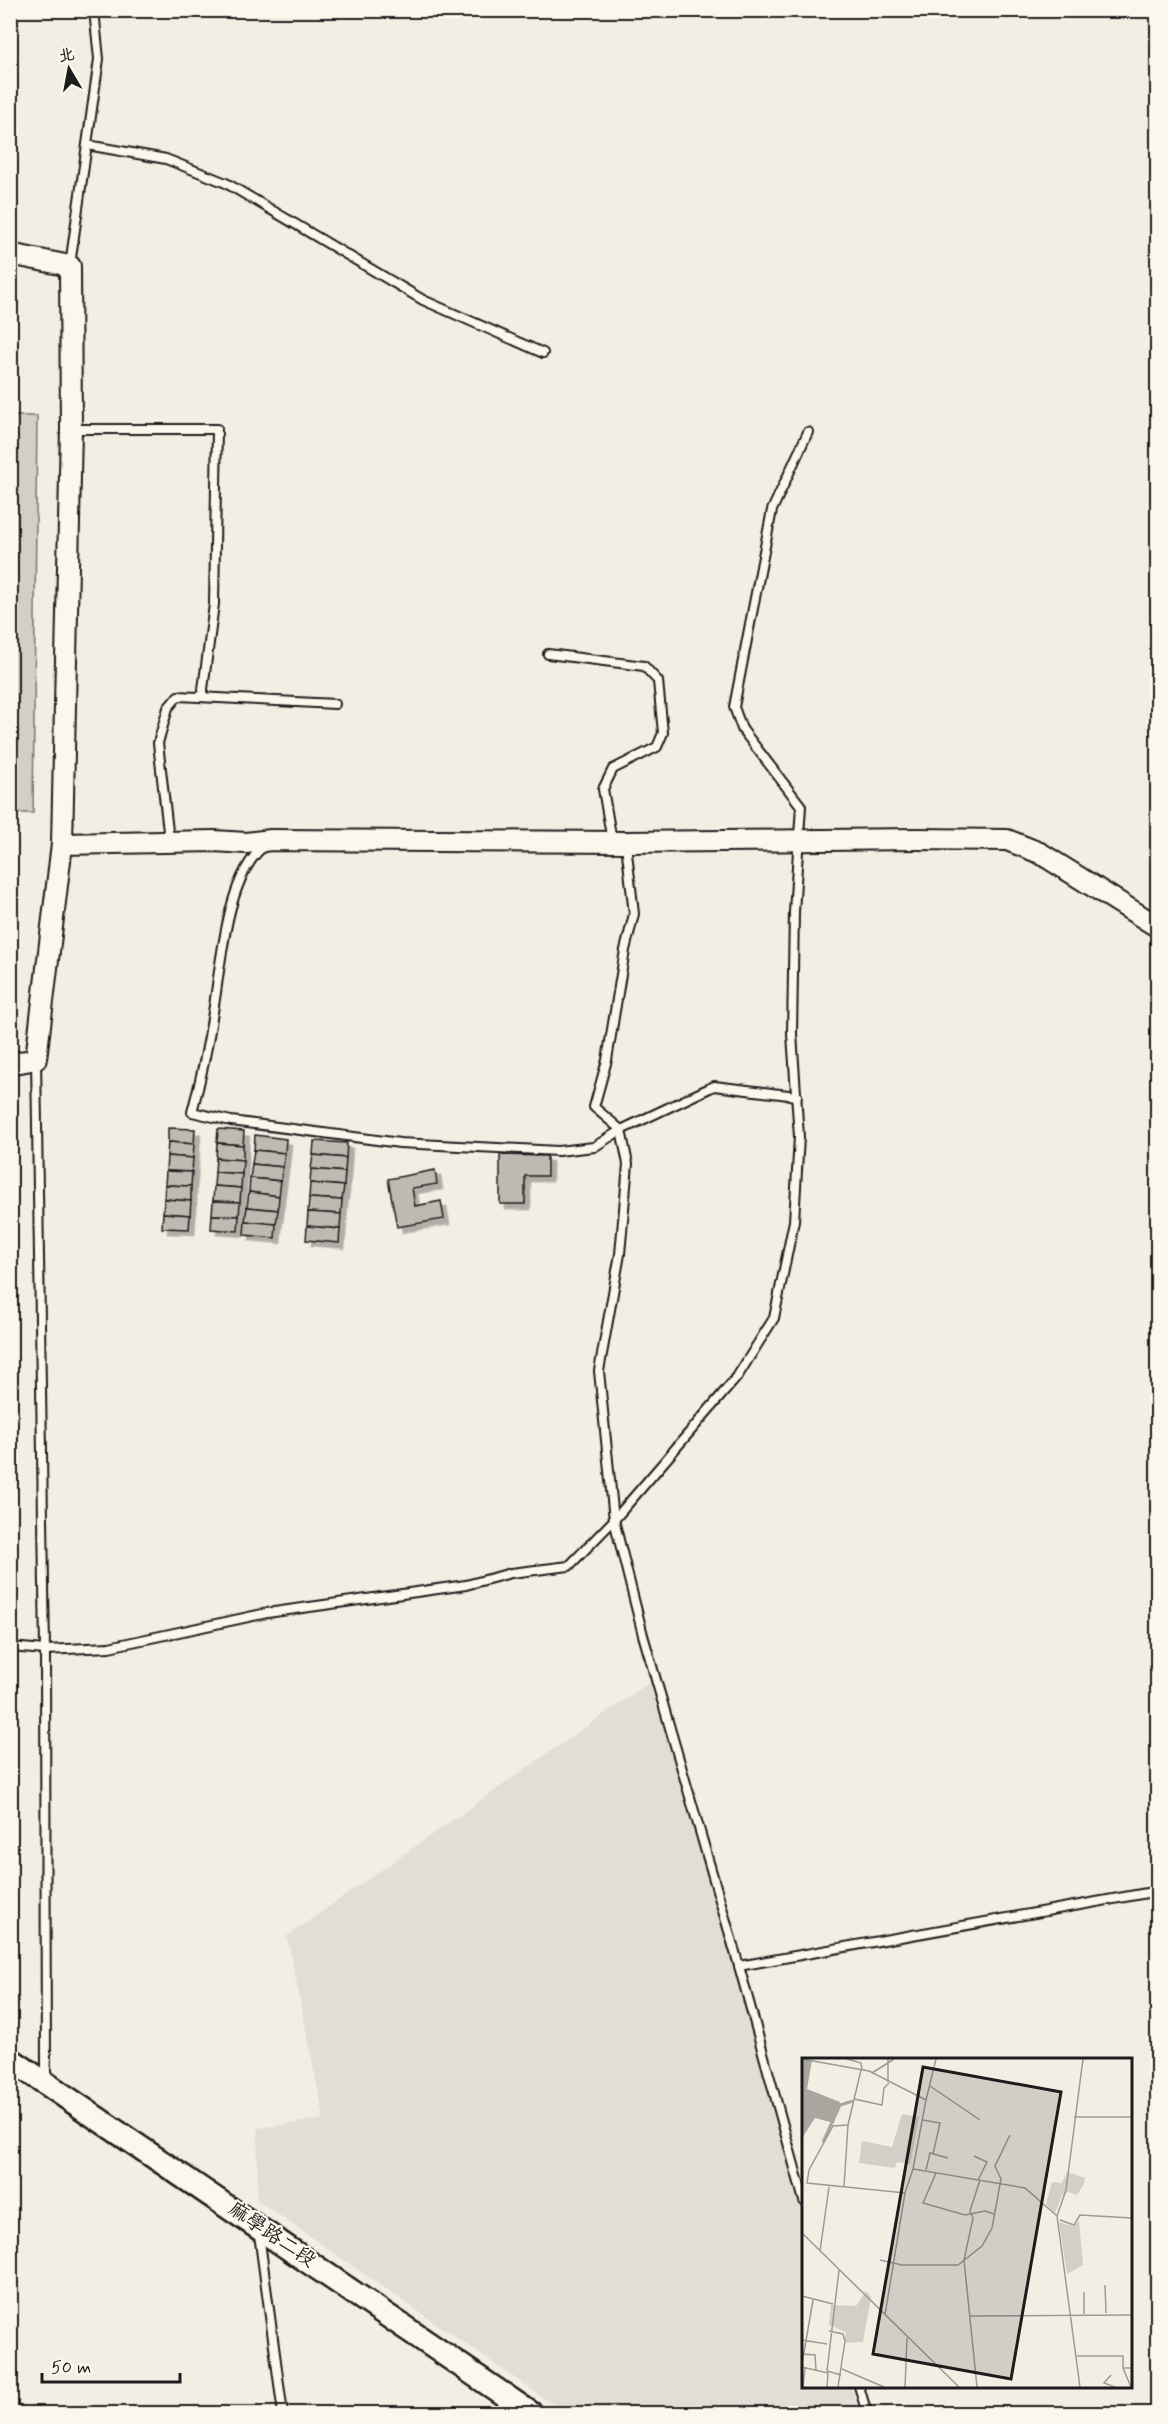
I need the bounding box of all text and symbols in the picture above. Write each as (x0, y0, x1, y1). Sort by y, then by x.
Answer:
north arrow (39, 39, 99, 99)
text: 北 (57, 44, 76, 67)
inset map (802, 2058, 1132, 2388)
street label: 麻學路二段 (223, 2196, 321, 2274)
scale bar (42, 2346, 180, 2384)
text: 50 m (51, 2356, 91, 2380)

